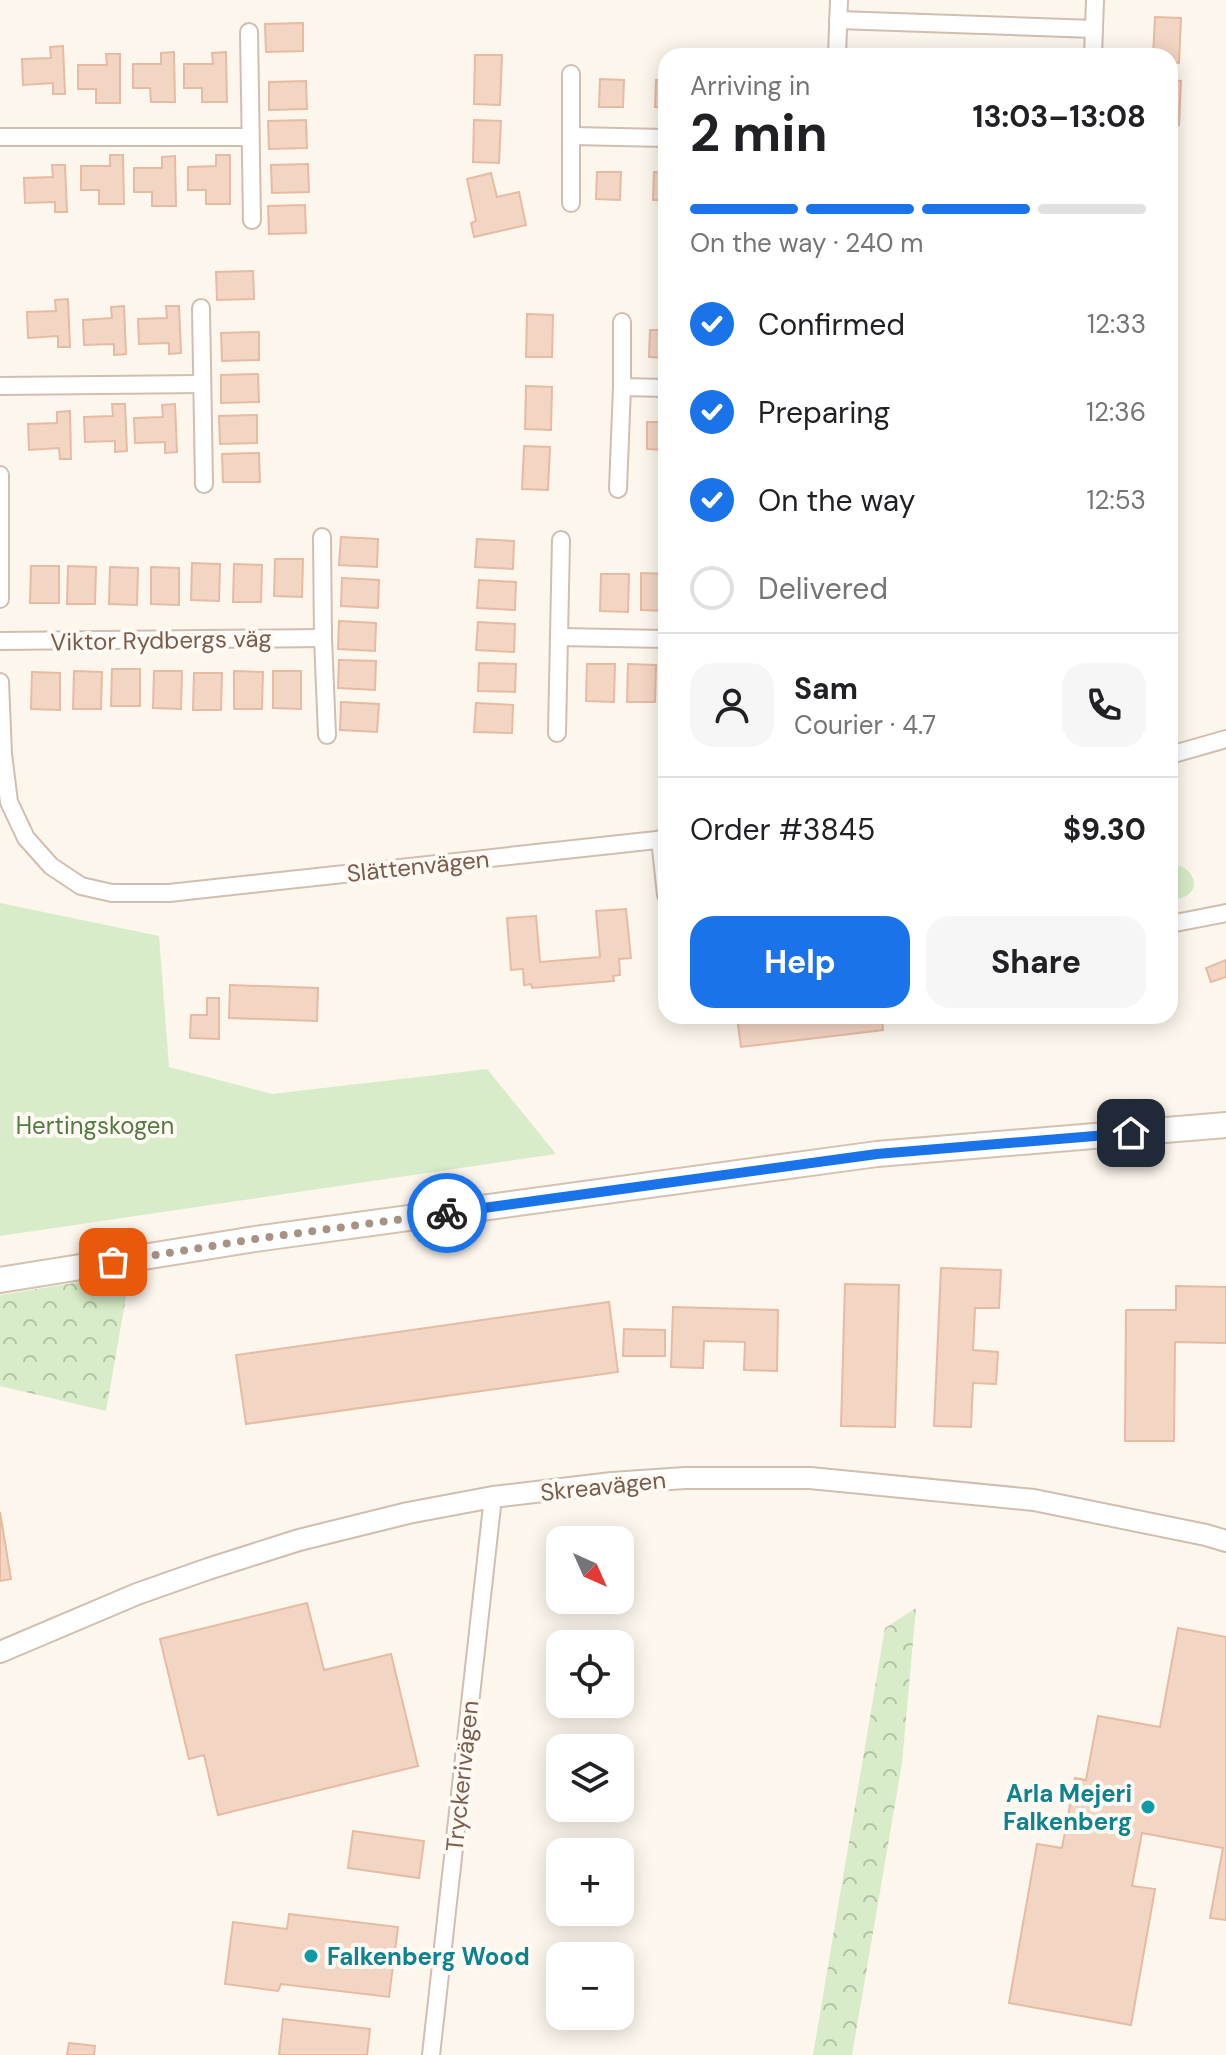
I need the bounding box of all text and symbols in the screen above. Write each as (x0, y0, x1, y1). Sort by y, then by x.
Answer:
text: Arriving in (690, 69, 810, 103)
text: 13:03–13:08 (973, 97, 1146, 136)
text: 2 min (690, 99, 828, 167)
text: On the way · 240 m (690, 226, 924, 260)
icon: check (690, 302, 734, 346)
text: Confirmed (758, 305, 905, 344)
text: 12:33 (1087, 307, 1146, 341)
icon: check (690, 390, 734, 434)
text: Preparing (758, 393, 890, 432)
text: 12:36 (1086, 395, 1146, 429)
icon: check (690, 478, 734, 522)
text: On the way (758, 481, 915, 520)
text: 12:53 (1086, 483, 1146, 517)
text: Delivered (758, 569, 888, 608)
street label: Viktor Rydbergs väg (50, 623, 272, 657)
button: person (690, 663, 774, 747)
button: phone (1062, 663, 1146, 747)
text: Sam (794, 669, 858, 708)
text: Courier · 4.7 (794, 708, 936, 742)
text: Order #3845 (690, 810, 875, 849)
text: $9.30 (1063, 810, 1146, 849)
street label: Slättenvägen (345, 843, 491, 889)
button: Help (690, 916, 910, 1008)
button: Share (926, 916, 1146, 1008)
pin (1097, 1099, 1165, 1167)
park label: Hertingskogen (16, 1110, 174, 1141)
icon: home (1109, 1111, 1153, 1155)
courier (407, 1173, 487, 1253)
icon: bike (425, 1191, 469, 1235)
pin (79, 1228, 147, 1296)
icon: bag (91, 1240, 135, 1284)
street label: Skreavägen (539, 1464, 667, 1508)
north arrow (546, 1526, 634, 1614)
map controls (546, 1526, 634, 2030)
button: locate (546, 1630, 634, 1718)
street label: Tryckerivägen (439, 1699, 485, 1853)
button: layers (546, 1734, 634, 1822)
place label: Arla Mejeri Falkenberg (1003, 1778, 1132, 1837)
marker: Arla Mejeri Falkenberg (1139, 1798, 1157, 1816)
button: + (546, 1838, 634, 1926)
place label: Falkenberg Wood (327, 1941, 530, 1972)
button: − (546, 1942, 634, 2030)
marker: Falkenberg Wood (302, 1947, 320, 1965)

